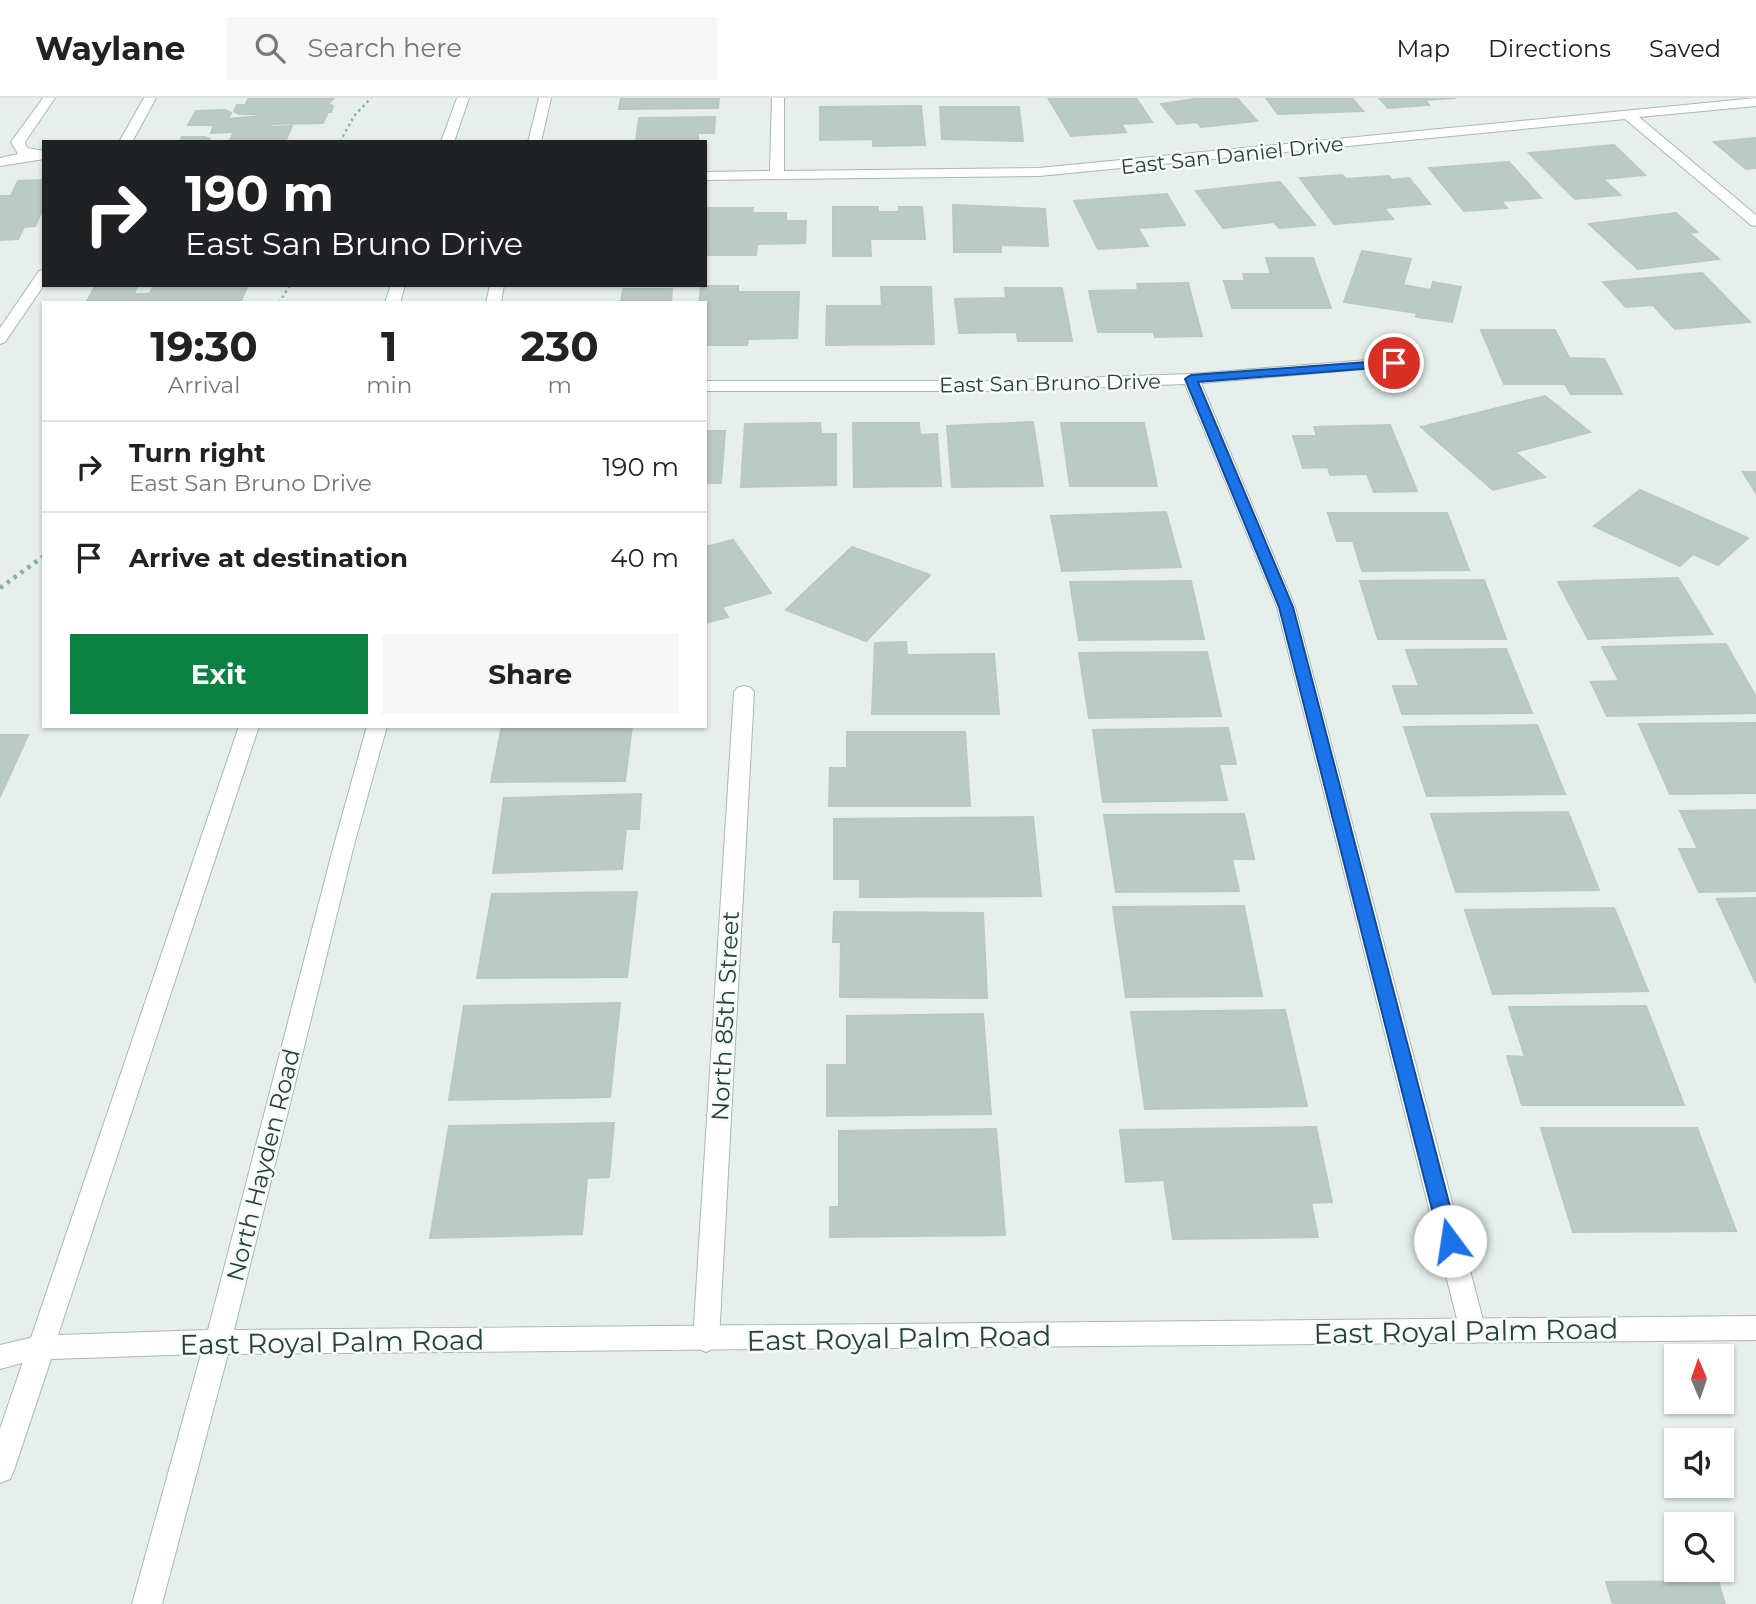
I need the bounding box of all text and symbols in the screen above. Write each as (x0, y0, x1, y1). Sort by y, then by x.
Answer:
search box (227, 17, 717, 80)
text: Waylane (35, 28, 185, 68)
icon: search (251, 29, 289, 67)
text: Search here (307, 32, 462, 64)
text: Map (1397, 34, 1450, 63)
text: Directions (1488, 34, 1611, 63)
text: Saved (1649, 34, 1721, 63)
street label: East San Daniel Drive (1119, 131, 1345, 179)
text: 190 m (185, 164, 334, 223)
icon: right (70, 168, 161, 259)
text: East San Bruno Drive (185, 224, 523, 263)
text: 19:30 (150, 320, 258, 372)
text: 1 (381, 320, 397, 372)
text: 230 (521, 320, 599, 372)
pin (1364, 333, 1424, 393)
icon: arrive (1375, 344, 1413, 382)
street label: East San Bruno Drive (939, 369, 1161, 397)
text: Arrival (168, 371, 240, 399)
text: min (366, 371, 412, 399)
text: m (547, 371, 572, 399)
text: Turn right (129, 437, 265, 469)
icon: right (70, 448, 108, 486)
text: 190 m (602, 451, 679, 483)
text: East San Bruno Drive (129, 469, 372, 497)
icon: arrive (70, 539, 108, 577)
text: Arrive at destination (129, 542, 408, 574)
text: 40 m (610, 542, 679, 574)
button: Exit (70, 634, 368, 714)
button: Share (382, 634, 679, 714)
street label: North 85th Street (705, 910, 745, 1122)
street label: North Hayden Road (220, 1046, 306, 1284)
position arrow (1413, 1204, 1487, 1278)
street label: East Royal Palm Road (1313, 1311, 1619, 1351)
street label: East Royal Palm Road (746, 1318, 1052, 1358)
street label: East Royal Palm Road (179, 1322, 485, 1362)
north arrow (1664, 1344, 1734, 1414)
map controls (1664, 1344, 1734, 1582)
button: sound (1664, 1428, 1734, 1498)
button: search (1664, 1512, 1734, 1582)

